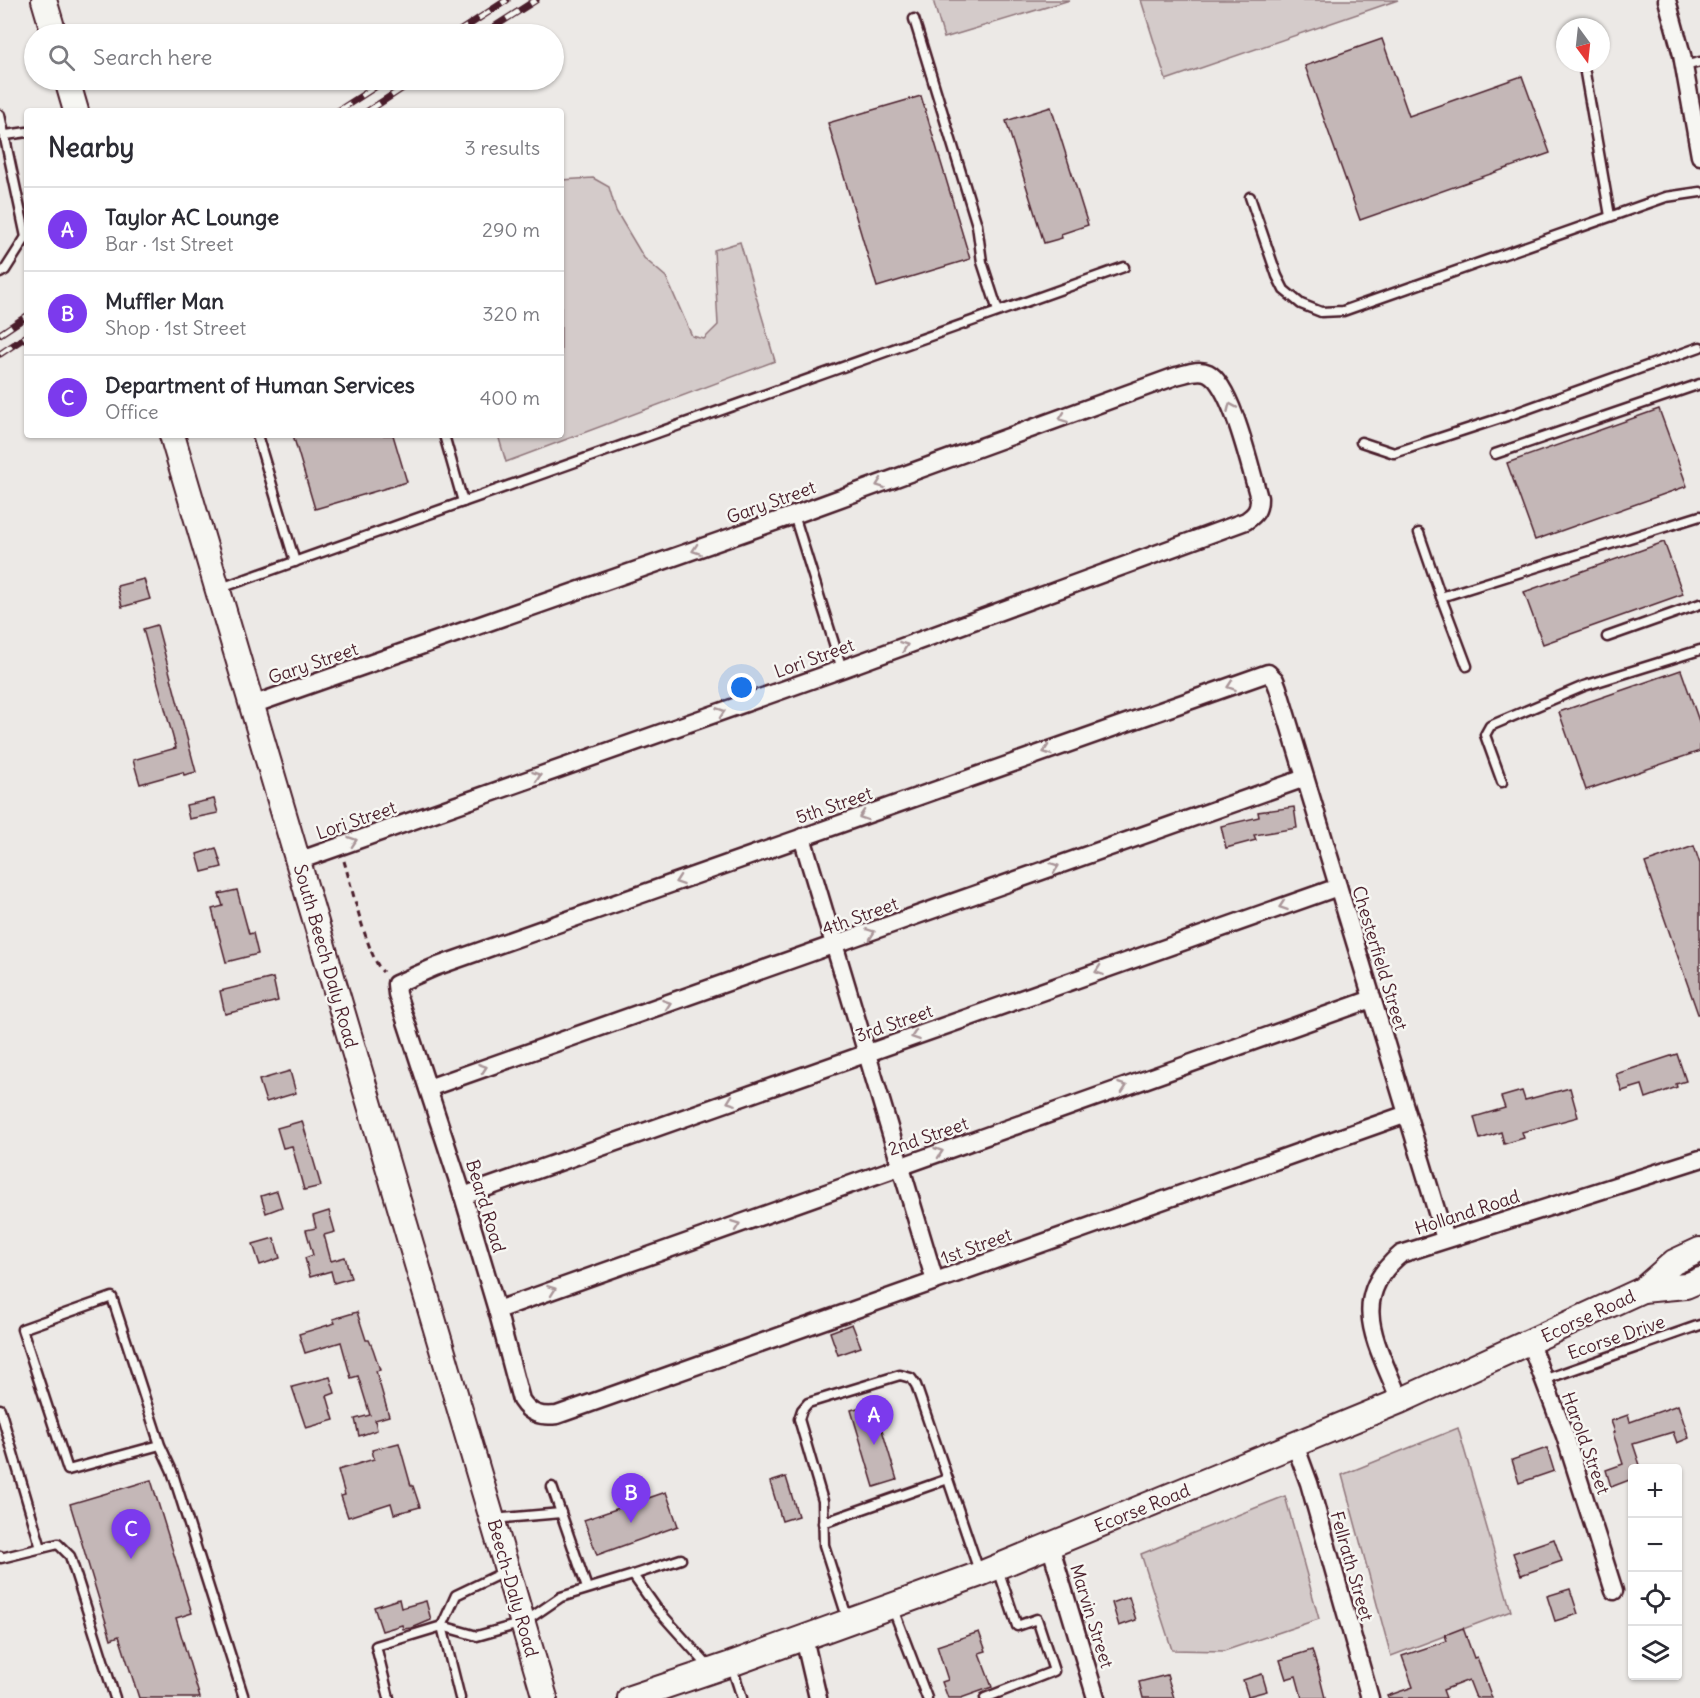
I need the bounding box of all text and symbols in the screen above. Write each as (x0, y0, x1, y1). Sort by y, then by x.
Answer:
north arrow (1556, 18, 1610, 72)
search box (24, 24, 564, 90)
icon: search (45, 41, 78, 74)
text: Search here (93, 43, 212, 71)
text: Nearby (48, 131, 134, 164)
text: 3 results (464, 135, 540, 160)
text: Taylor AC Lounge (105, 203, 279, 231)
text: A (61, 217, 74, 242)
text: 290 m (482, 217, 540, 242)
text: Bar · 1st Street (105, 231, 234, 256)
text: Muffler Man (105, 287, 224, 315)
text: B (61, 301, 74, 326)
text: 320 m (482, 301, 540, 326)
text: Shop · 1st Street (105, 315, 246, 340)
text: Department of Human Services (105, 371, 415, 399)
text: C (61, 385, 74, 410)
text: 400 m (480, 385, 540, 410)
text: Office (105, 399, 159, 424)
one-way arrow (1226, 402, 1238, 413)
one-way arrow (1058, 410, 1069, 423)
street label: Gary Street (723, 475, 819, 529)
one-way arrow (875, 477, 885, 490)
one-way arrow (691, 542, 702, 555)
street label: Lori Street (771, 633, 857, 683)
street label: Gary Street (265, 637, 361, 689)
one-way arrow (898, 641, 909, 653)
your location (727, 673, 756, 702)
one-way arrow (1226, 678, 1237, 691)
one-way arrow (715, 706, 726, 719)
one-way arrow (1042, 743, 1053, 756)
one-way arrow (531, 771, 542, 784)
street label: 5th Street (793, 781, 875, 829)
street label: Lori Street (313, 796, 399, 844)
one-way arrow (858, 808, 869, 821)
one-way arrow (347, 836, 358, 849)
street label: South Beech Daly Road (289, 861, 363, 1051)
one-way arrow (1049, 862, 1059, 875)
one-way arrow (674, 873, 685, 886)
street label: Chesterfield Street (1347, 883, 1413, 1033)
street label: 4th Street (819, 892, 901, 940)
one-way arrow (1278, 899, 1289, 912)
one-way arrow (865, 927, 876, 940)
one-way arrow (1094, 964, 1105, 977)
one-way arrow (661, 999, 672, 1012)
street label: 3rd Street (852, 999, 936, 1047)
one-way arrow (910, 1029, 921, 1042)
one-way arrow (477, 1063, 488, 1076)
one-way arrow (1117, 1082, 1128, 1095)
one-way arrow (726, 1094, 737, 1107)
street label: 2nd Street (885, 1112, 971, 1160)
one-way arrow (933, 1147, 944, 1160)
street label: Beard Road (461, 1157, 511, 1256)
street label: Holland Road (1412, 1184, 1523, 1240)
one-way arrow (730, 1219, 741, 1232)
street label: 1st Street (937, 1223, 1015, 1269)
street label: Ecorse Road (1537, 1284, 1639, 1348)
one-way arrow (546, 1285, 557, 1297)
street label: Ecorse Drive (1564, 1310, 1668, 1364)
street label: Harold Street (1557, 1389, 1615, 1497)
pin: A (854, 1396, 894, 1445)
map controls (1628, 1464, 1682, 1680)
button: + (1628, 1464, 1682, 1518)
pin: B (612, 1474, 650, 1523)
street label: Ecorse Road (1091, 1478, 1194, 1538)
street label: Fellrath Street (1325, 1508, 1379, 1624)
pin: C (112, 1510, 150, 1559)
street label: Beech-Daly Road (482, 1517, 544, 1660)
button: − (1628, 1518, 1682, 1572)
street label: Marvin Street (1065, 1561, 1119, 1671)
button: locate (1628, 1572, 1682, 1626)
button: layers (1628, 1626, 1682, 1680)

